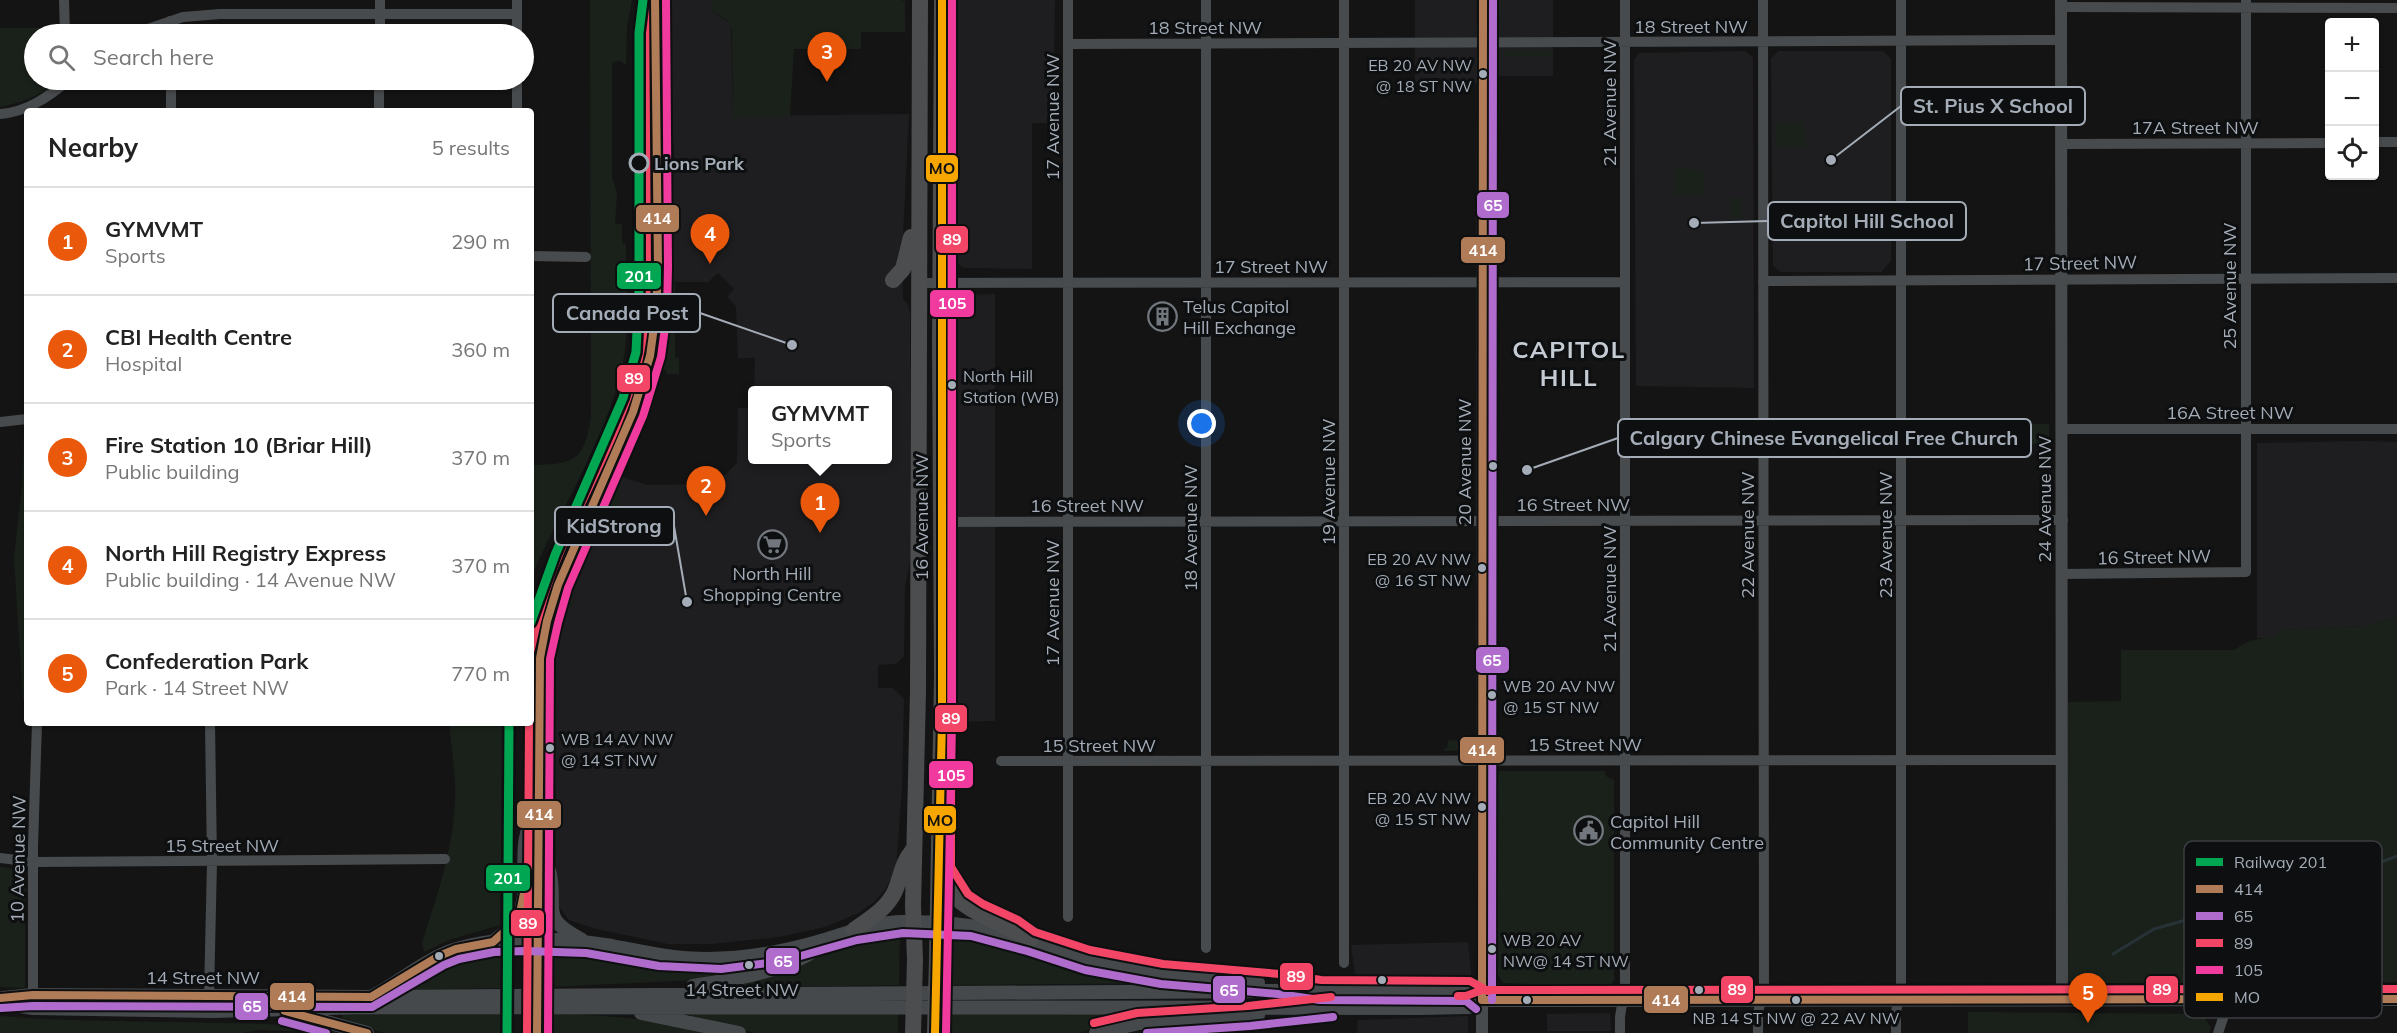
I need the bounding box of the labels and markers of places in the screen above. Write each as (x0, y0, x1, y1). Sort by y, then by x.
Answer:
pin: 3 (808, 32, 846, 82)
place label: EB 20 AV NW @ 18 ST NW (1368, 55, 1472, 96)
marker: EB 20 AV NW @ 18 ST NW (1477, 68, 1489, 80)
callout: St. Pius X School (1901, 87, 2085, 125)
place label: Lions Park (654, 152, 745, 175)
marker: Lions Park (629, 153, 649, 173)
callout: Capitol Hill School (1768, 202, 1966, 240)
pin: 4 (690, 214, 730, 264)
callout: Canada Post (553, 294, 700, 332)
place label: Telus Capitol Hill Exchange (1183, 295, 1296, 339)
building icon: Telus Capitol Hill Exchange (1146, 300, 1178, 332)
place label: North Hill Station (WB) (963, 366, 1060, 407)
marker: North Hill Station (WB) (946, 379, 958, 391)
callout: Calgary Chinese Evangelical Free Church (1618, 419, 2031, 457)
unlabelled marker (1487, 460, 1499, 472)
pin: 2 (686, 466, 726, 516)
pin: 1 (800, 484, 840, 533)
callout: KidStrong (555, 507, 674, 545)
supermarket icon: North Hill Shopping Centre (756, 528, 788, 560)
place label: EB 20 AV NW @ 16 ST NW (1367, 549, 1471, 590)
place label: North Hill Shopping Centre (703, 562, 841, 606)
marker: EB 20 AV NW @ 16 ST NW (1476, 562, 1488, 574)
place label: WB 20 AV NW @ 15 ST NW (1503, 676, 1615, 717)
marker: WB 20 AV NW @ 15 ST NW (1486, 689, 1498, 701)
place label: WB 14 AV NW @ 14 ST NW (561, 729, 673, 770)
marker: WB 14 AV NW @ 14 ST NW (544, 742, 556, 754)
place label: EB 20 AV NW @ 15 ST NW (1367, 788, 1471, 829)
marker: EB 20 AV NW @ 15 ST NW (1476, 801, 1488, 813)
place label: Capitol Hill Community Centre (1610, 810, 1764, 854)
public building icon: Capitol Hill Community Centre (1573, 815, 1605, 847)
place label: WB 20 AV NW@ 14 ST NW (1503, 930, 1629, 971)
marker: WB 20 AV NW@ 14 ST NW (1486, 943, 1498, 955)
unlabelled marker (433, 950, 445, 962)
unlabelled marker (743, 959, 755, 971)
unlabelled marker (1376, 974, 1388, 986)
pin: 5 (2068, 974, 2108, 1023)
unlabelled marker (1693, 984, 1705, 996)
unlabelled marker (1521, 994, 1533, 1006)
marker: NB 14 ST NW @ 22 AV NW (1790, 994, 1802, 1006)
place label: NB 14 ST NW @ 22 AV NW (1693, 1008, 1900, 1028)

